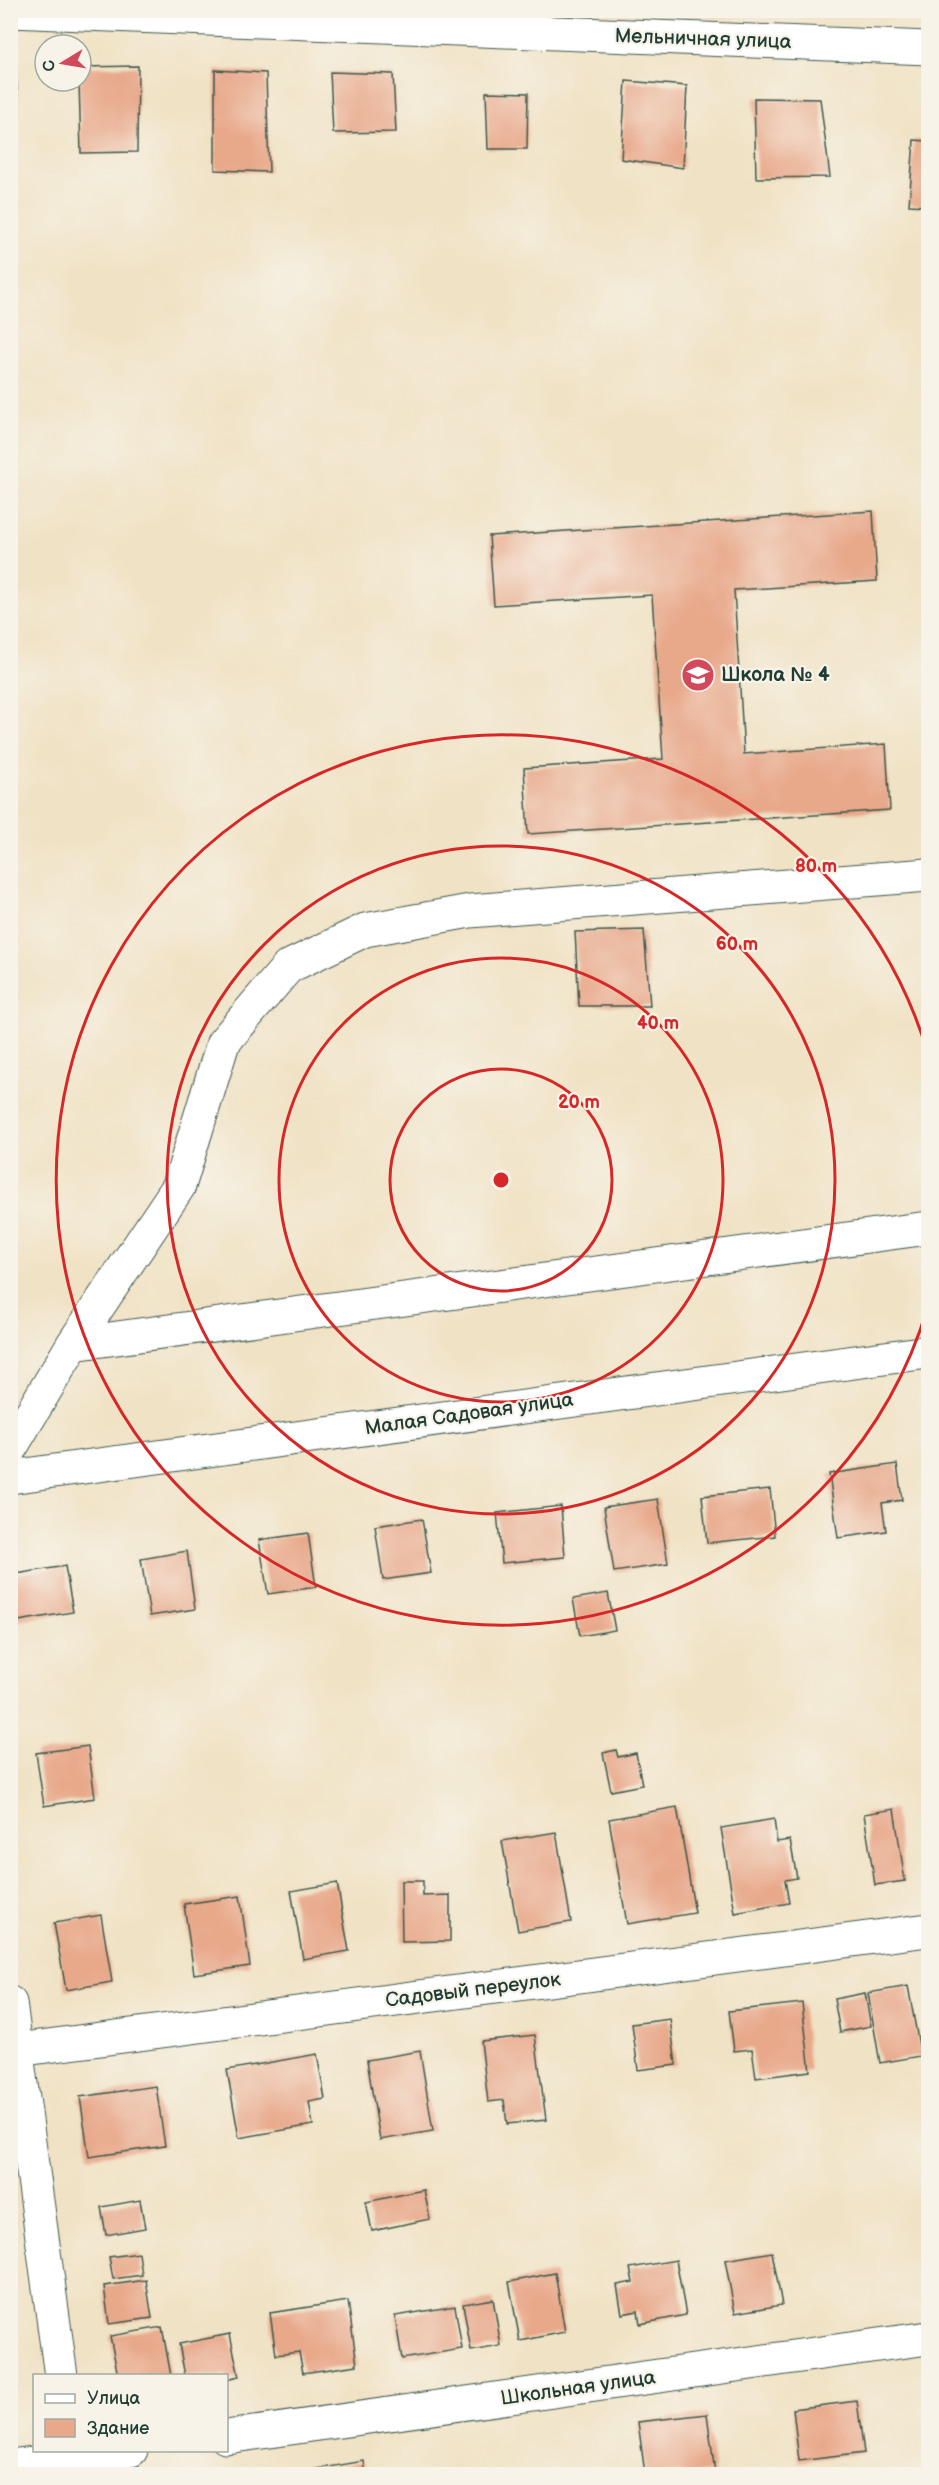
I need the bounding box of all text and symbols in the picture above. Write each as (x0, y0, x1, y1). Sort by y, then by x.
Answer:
street label: Мельничная улица (614, 24, 792, 54)
north arrow (33, 33, 93, 93)
text: С (39, 58, 60, 73)
school or university icon: Школа № 4 (680, 657, 716, 693)
place label: Школа № 4 (721, 663, 830, 687)
text: 80 m (795, 856, 837, 877)
text: 60 m (716, 934, 758, 955)
text: 40 m (637, 1013, 679, 1034)
text: 20 m (558, 1092, 600, 1113)
centre of rings (491, 1170, 511, 1190)
street label: Малая Садовая улица (363, 1387, 575, 1441)
street label: Садовый переулок (384, 1967, 562, 2013)
street label: Школьная улица (499, 2365, 657, 2411)
legend (33, 2374, 228, 2452)
text: Улица (87, 2388, 141, 2409)
text: Здание (87, 2418, 149, 2439)

